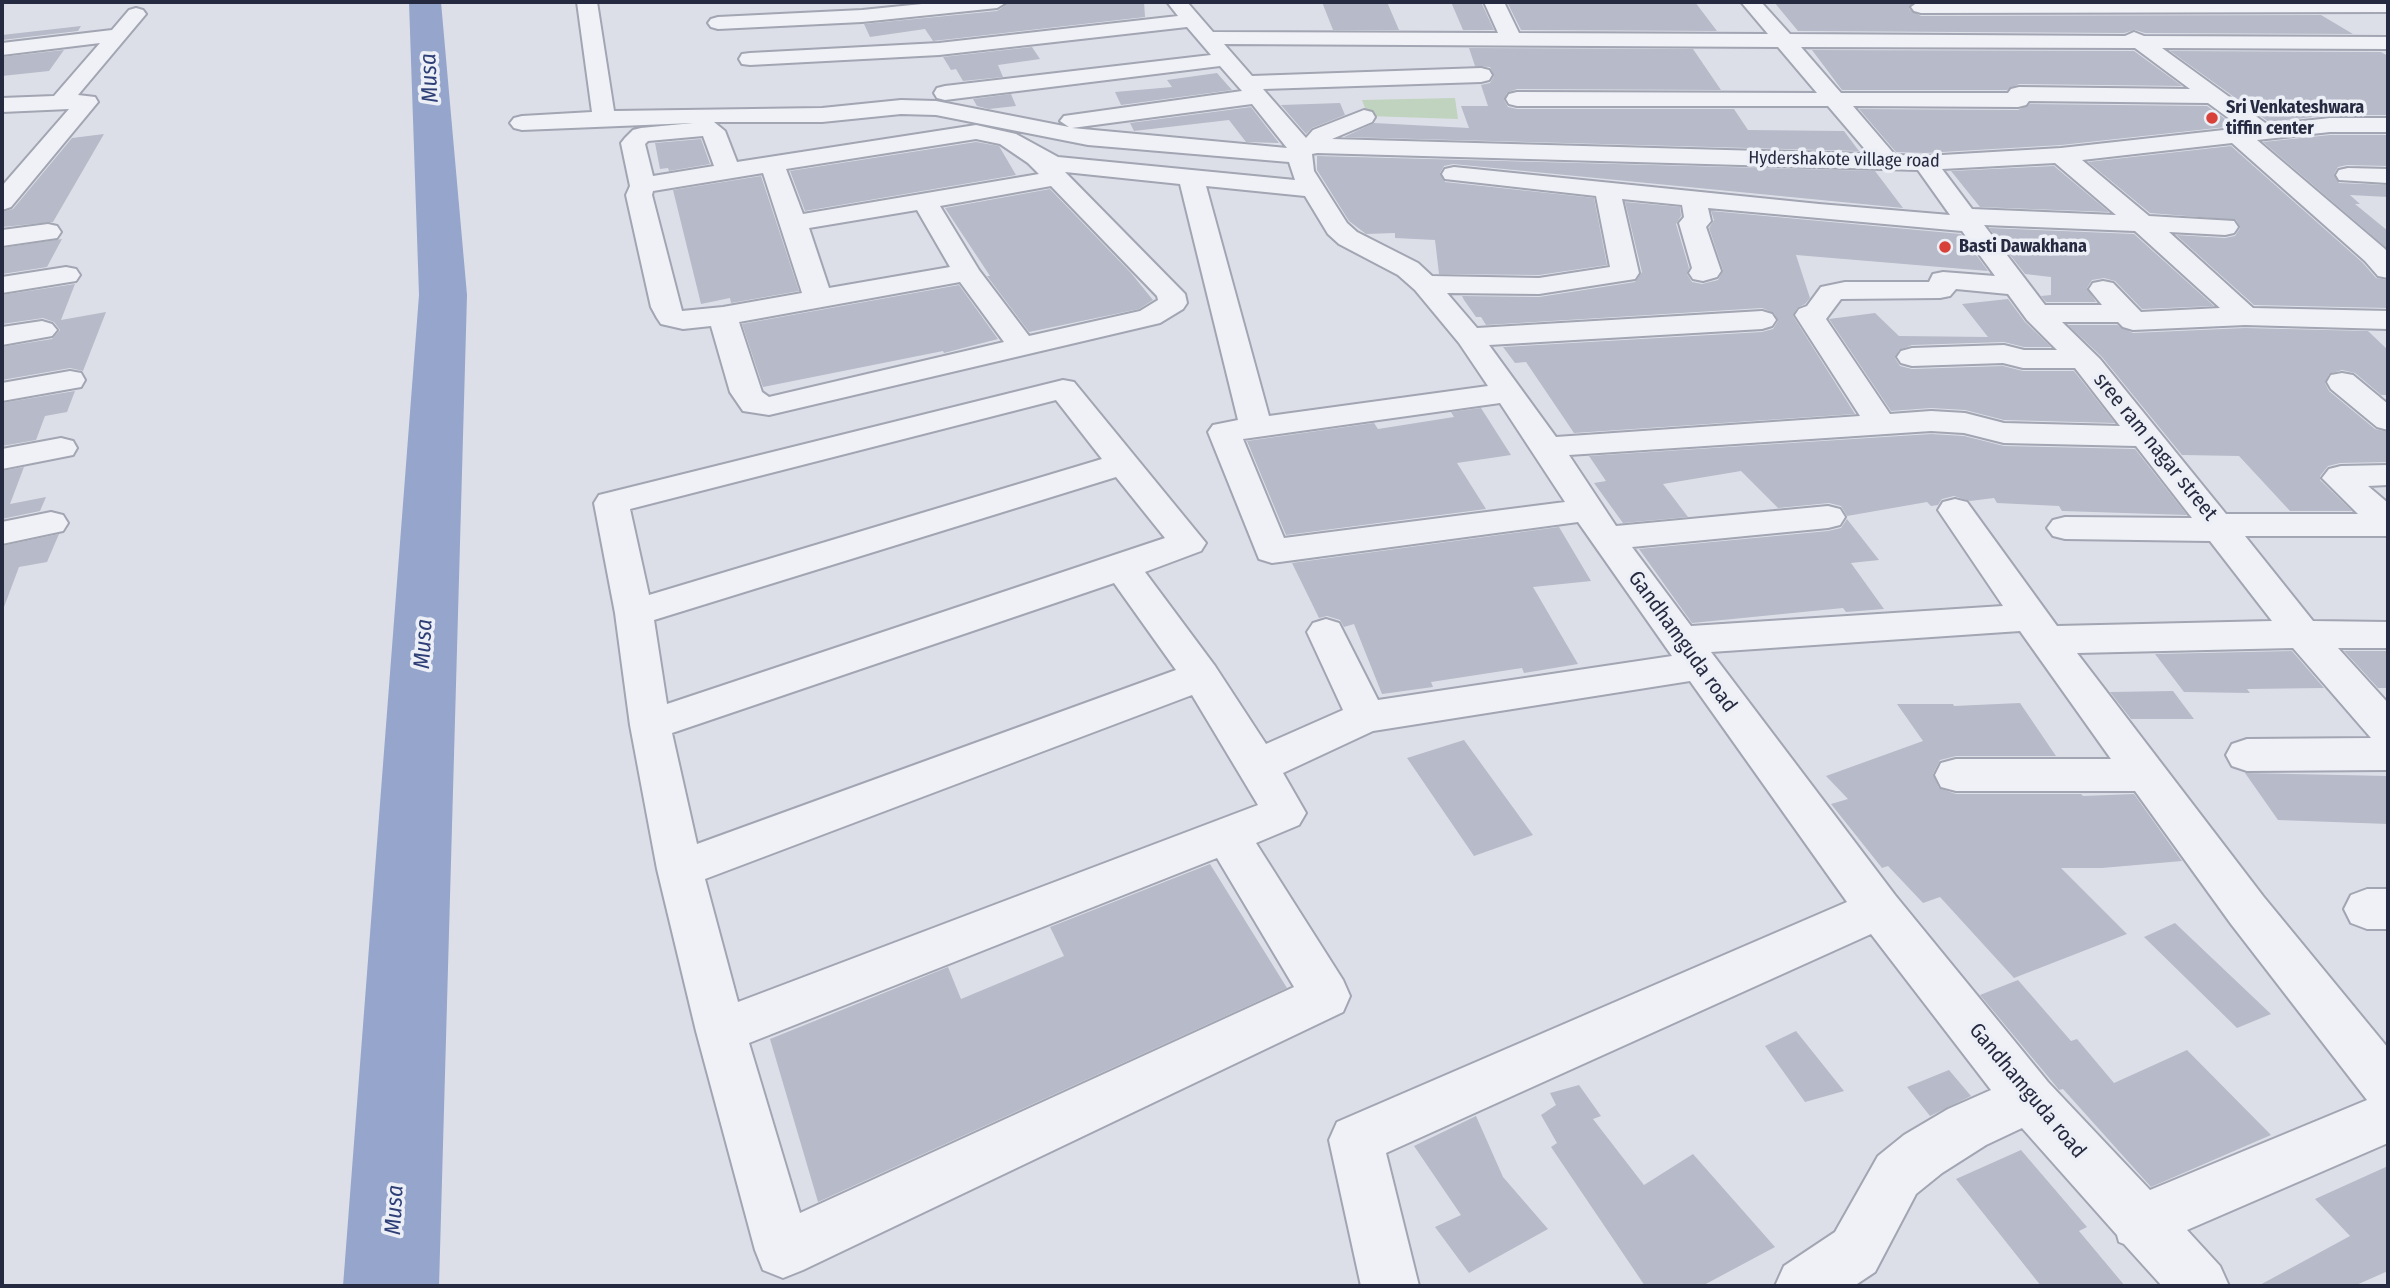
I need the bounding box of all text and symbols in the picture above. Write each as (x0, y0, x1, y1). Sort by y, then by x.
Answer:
water label: Musa (415, 52, 445, 104)
place label: Sri Venkateshwara tiffin center (2226, 97, 2364, 140)
marker: Sri Venkateshwara tiffin center (2204, 110, 2220, 126)
street label: Hydershakote village road (1748, 148, 1940, 172)
place label: Basti Dawakhana (1959, 236, 2087, 258)
marker: Basti Dawakhana (1937, 239, 1953, 255)
street label: sree ram nagar street (2088, 368, 2222, 526)
street label: Gandhamguda road (1622, 566, 1742, 718)
water label: Musa (409, 618, 439, 670)
street label: Gandhamguda road (1963, 1018, 2091, 1164)
water label: Musa (380, 1184, 410, 1236)

